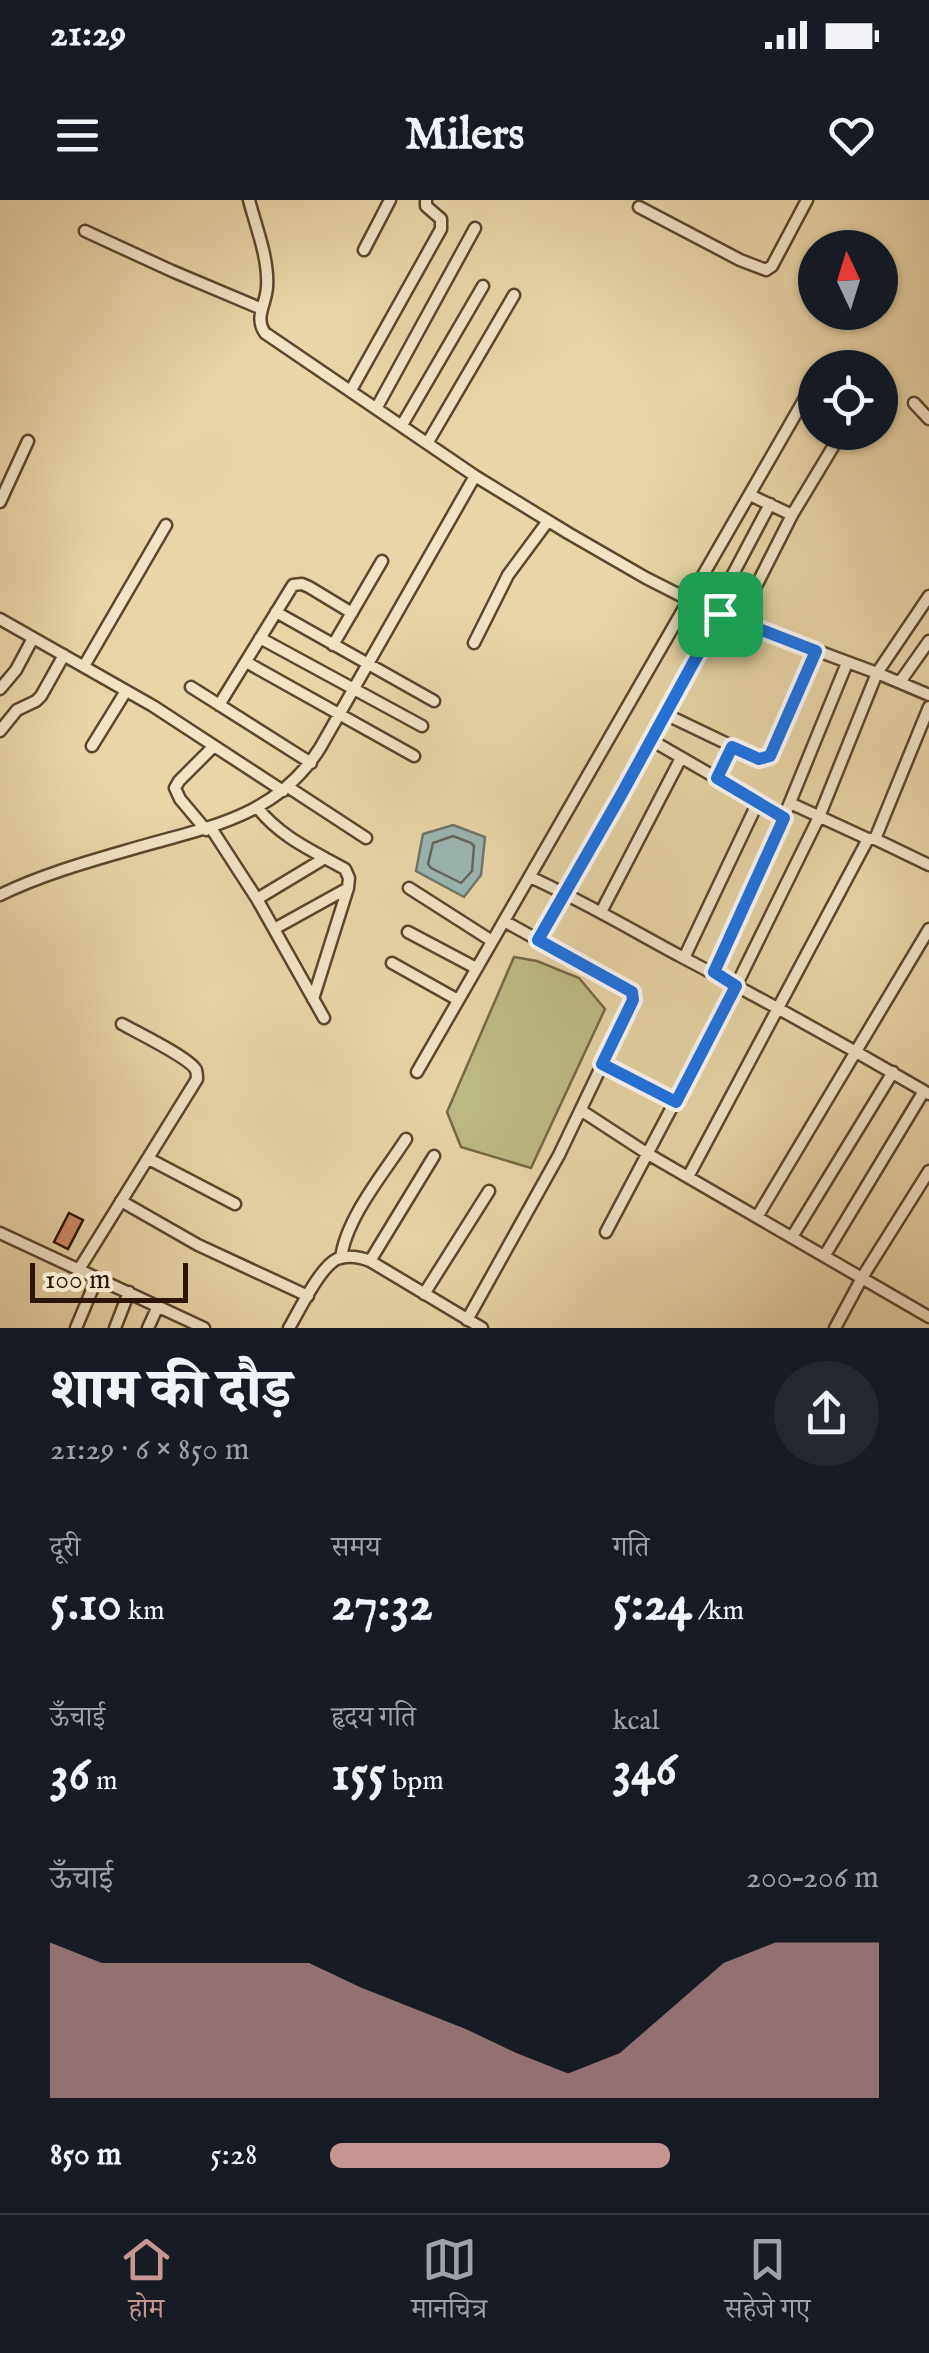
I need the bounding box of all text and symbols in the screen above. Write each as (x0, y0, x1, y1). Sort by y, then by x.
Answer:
text: 21:29 (50, 11, 126, 59)
text: Milers (405, 107, 524, 164)
icon: menu (50, 108, 105, 163)
icon: heart (824, 108, 879, 163)
north arrow (798, 230, 898, 330)
map controls (798, 230, 898, 450)
button: locate (798, 350, 898, 450)
pin (678, 572, 763, 657)
icon: arrive (693, 587, 748, 642)
scale bar (30, 1258, 188, 1302)
text: 100 m (45, 1263, 111, 1298)
text: शाम की दौड़ (50, 1357, 291, 1427)
button: share (774, 1361, 879, 1466)
text: 21:29 · 6 × 850 m (50, 1430, 250, 1471)
text: दूरी (50, 1531, 80, 1566)
text: समय (331, 1531, 381, 1566)
text: गति (613, 1531, 649, 1566)
text: 5.10 (50, 1574, 122, 1637)
text: 27:32 (331, 1574, 433, 1637)
text: 5:24 (613, 1574, 692, 1637)
text: km (122, 1594, 165, 1629)
text: /km (692, 1594, 744, 1629)
text: ऊँचाई (50, 1701, 105, 1736)
text: हृदय गति (331, 1701, 416, 1736)
text: kcal (613, 1704, 659, 1739)
text: 346 (613, 1739, 677, 1802)
text: 36 (50, 1744, 90, 1807)
text: 155 (331, 1744, 386, 1807)
text: m (90, 1764, 118, 1799)
text: bpm (386, 1764, 444, 1799)
text: 200–206 m (746, 1858, 879, 1899)
text: ऊँचाई (50, 1859, 113, 1900)
text: 850 m (50, 2135, 121, 2176)
text: 5:28 (210, 2135, 258, 2176)
tab: होम (119, 2232, 174, 2336)
tab: मानचित्र (411, 2232, 487, 2336)
tab: सहेजे गए (725, 2232, 810, 2336)

